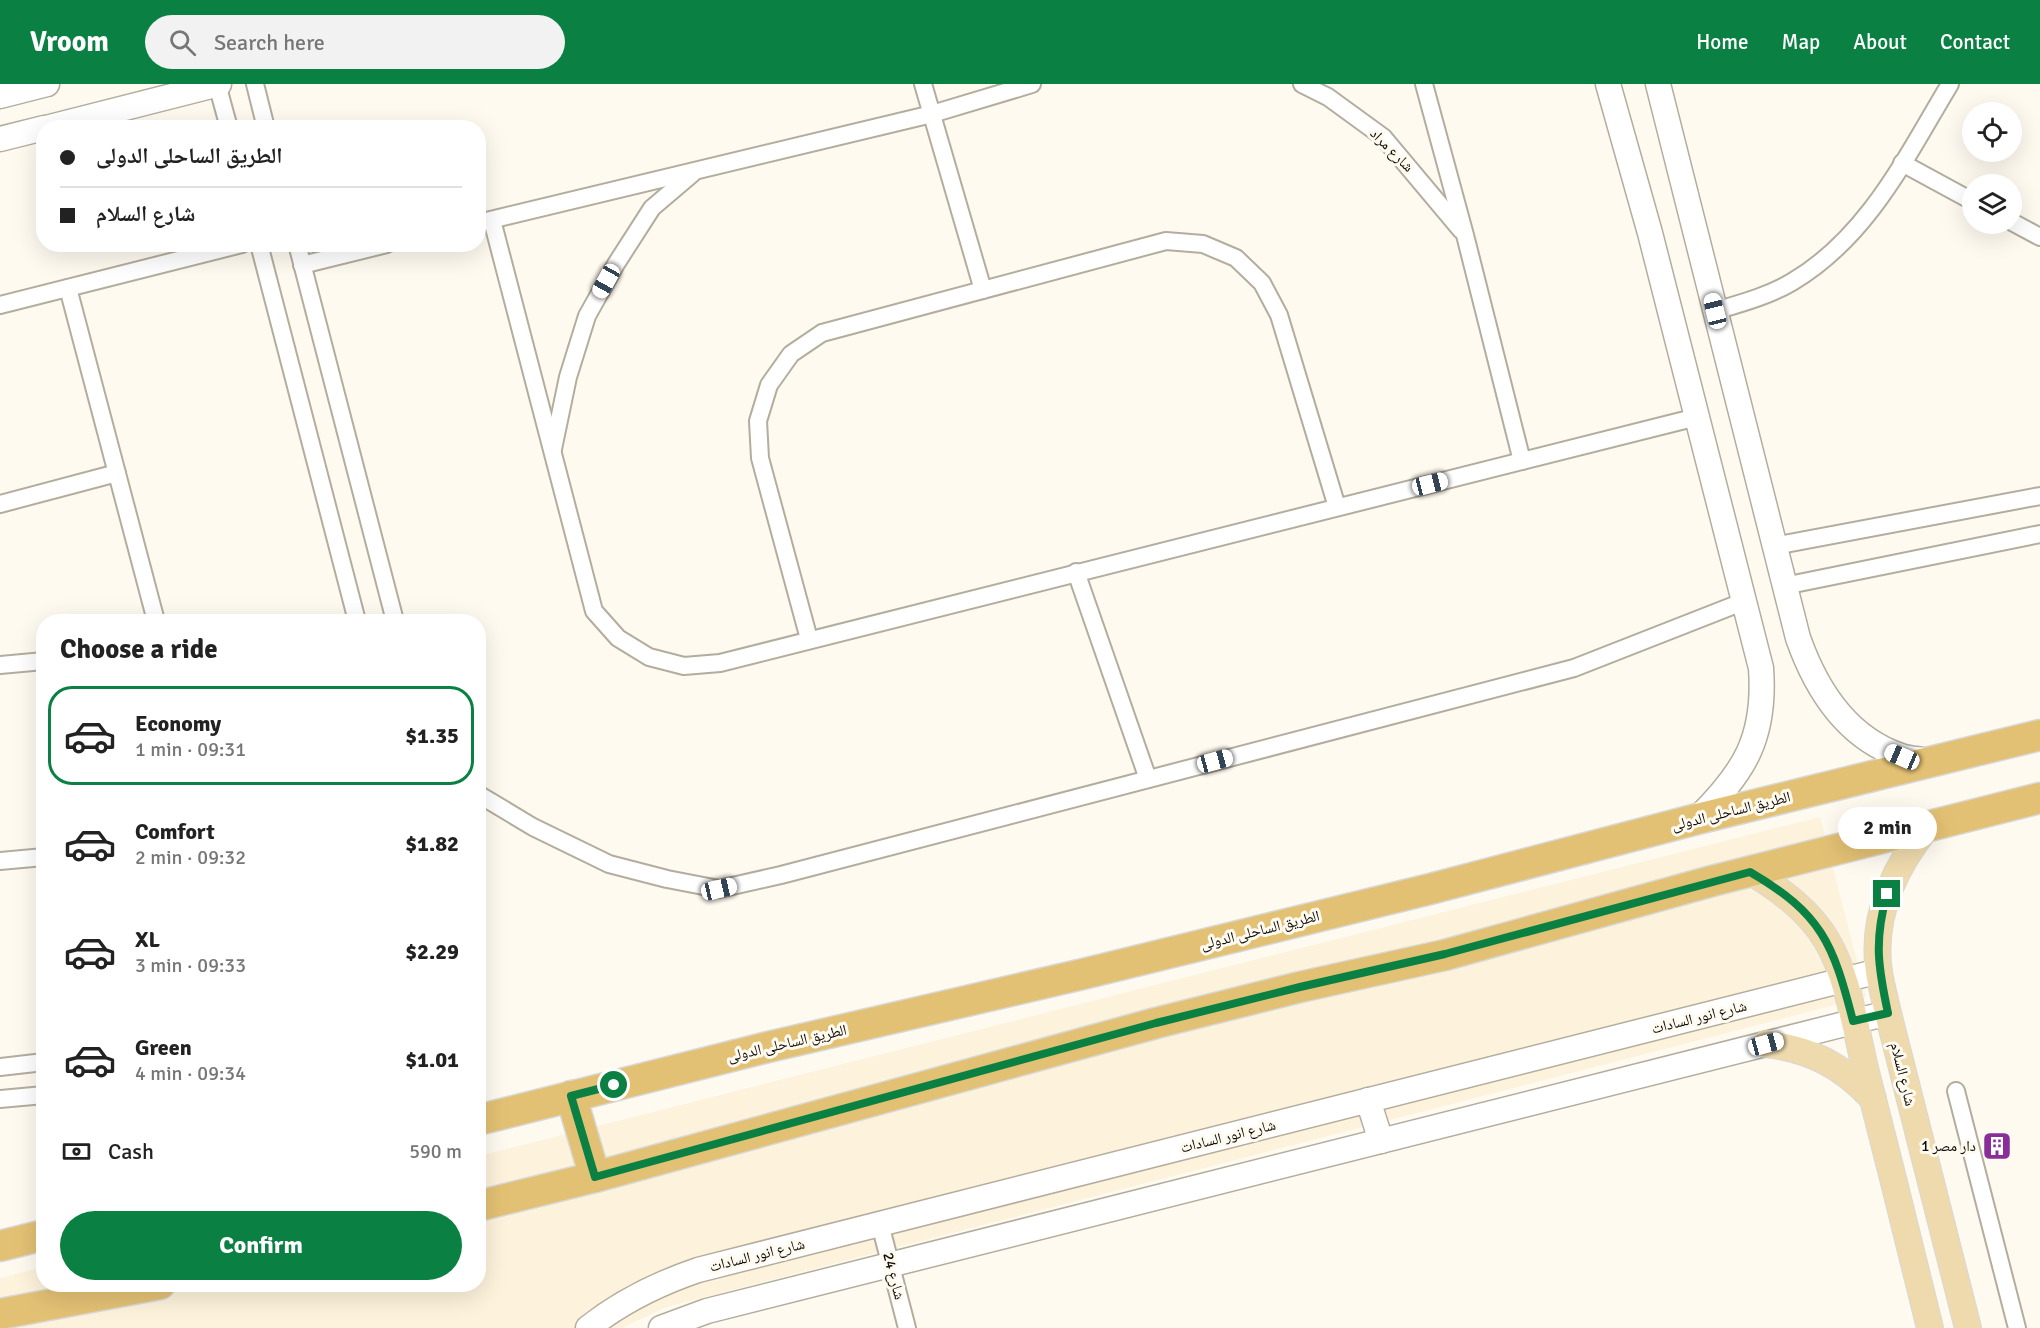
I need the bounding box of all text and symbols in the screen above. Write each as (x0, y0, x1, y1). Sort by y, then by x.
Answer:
search box (145, 15, 565, 69)
text: Vroom (30, 25, 109, 59)
icon: search (166, 26, 199, 59)
text: Search here (214, 29, 325, 56)
text: Home (1696, 29, 1749, 55)
text: Map (1782, 29, 1820, 55)
text: About (1853, 29, 1907, 55)
text: Contact (1940, 29, 2010, 55)
map controls (1962, 102, 2022, 234)
button: locate (1962, 102, 2022, 162)
street label: شارع مراد (1366, 124, 1418, 176)
text: الطريق الساحلى الدولى (96, 142, 283, 169)
button: layers (1962, 174, 2022, 234)
text: شارع السلام (96, 200, 195, 227)
car (589, 261, 623, 301)
car (1702, 291, 1728, 331)
car (1410, 471, 1450, 497)
text: Choose a ride (60, 633, 218, 666)
icon: car (63, 709, 117, 763)
text: Economy (135, 710, 221, 737)
text: $1.35 (405, 722, 459, 749)
text: 1 min · 09:31 (135, 737, 246, 762)
car (1882, 742, 1922, 772)
car (1195, 748, 1235, 774)
street label: الطريق الساحلى الدولى (1670, 788, 1793, 835)
callout: 2 min (1838, 807, 1936, 849)
text: 2 min (1863, 815, 1912, 840)
icon: car (63, 817, 117, 871)
text: Comfort (135, 818, 215, 845)
text: $1.82 (405, 830, 459, 857)
text: 2 min · 09:32 (135, 845, 246, 870)
car (699, 876, 739, 902)
route end (1873, 880, 1900, 907)
street label: الطريق الساحلى الدولى (1199, 907, 1322, 954)
icon: car (63, 925, 117, 979)
text: XL (135, 926, 160, 953)
text: $2.29 (405, 938, 459, 965)
text: 3 min · 09:33 (135, 953, 246, 978)
street label: شارع انور السادات (1650, 996, 1749, 1038)
street label: الطريق الساحلى الدولى (726, 1021, 849, 1066)
car (1746, 1031, 1786, 1057)
icon: car (63, 1033, 117, 1087)
text: Green (135, 1034, 192, 1061)
street label: شارع السلام (1885, 1040, 1920, 1108)
text: $1.01 (405, 1046, 459, 1073)
text: 4 min · 09:34 (135, 1061, 246, 1086)
route start (600, 1071, 627, 1098)
street label: شارع انور السادات (1179, 1115, 1278, 1157)
building icon: دار مصر 1 (1981, 1130, 2013, 1162)
icon: cash (60, 1135, 93, 1168)
place label: دار مصر 1 (1921, 1137, 1976, 1155)
text: Cash (108, 1138, 154, 1165)
text: 590 m (409, 1139, 462, 1164)
button: Confirm (60, 1211, 462, 1280)
street label: شارع انور السادات (708, 1234, 807, 1276)
street label: شارع 24 (878, 1250, 909, 1302)

